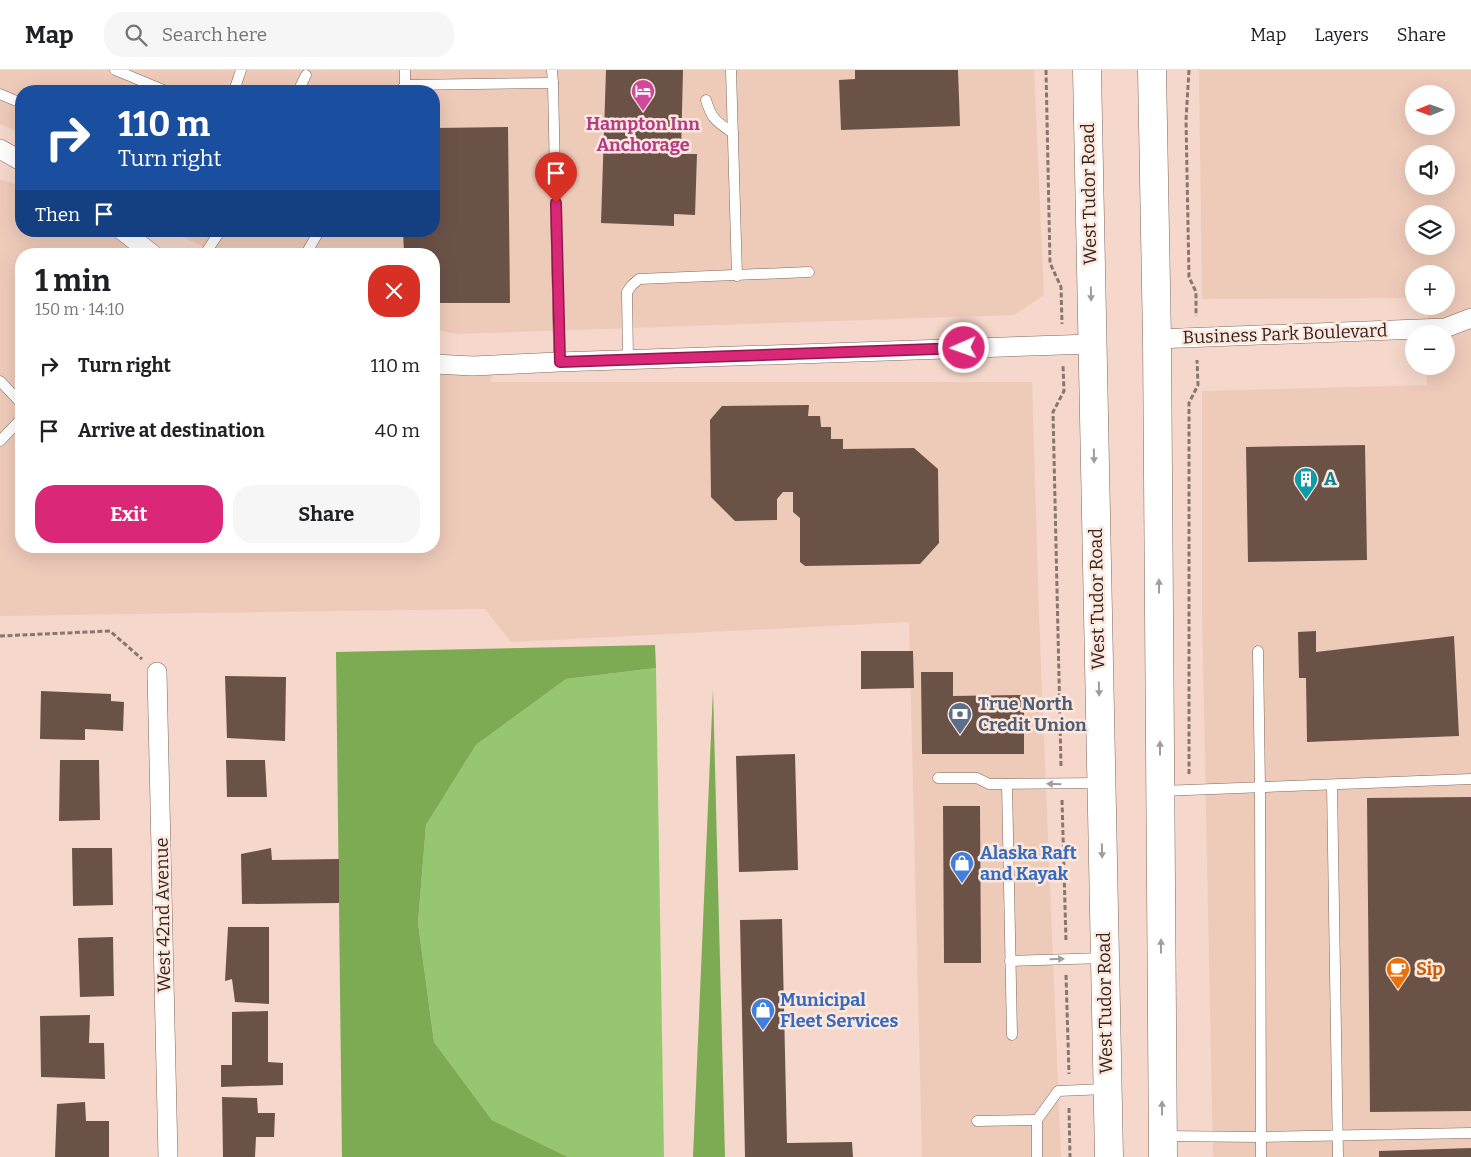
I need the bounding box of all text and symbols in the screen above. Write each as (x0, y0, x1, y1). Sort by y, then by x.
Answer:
search box (104, 12, 454, 57)
text: Map (25, 21, 74, 49)
icon: search (122, 21, 150, 49)
text: Search here (162, 23, 267, 46)
text: Map (1250, 24, 1286, 46)
text: Layers (1314, 24, 1369, 46)
text: Share (1397, 24, 1446, 46)
hotel icon: Hampton Inn Anchorage (630, 78, 656, 112)
north arrow (1405, 85, 1455, 135)
map controls (1405, 85, 1455, 375)
text: 110 m (118, 103, 210, 145)
icon: right (35, 105, 100, 170)
place label: Hampton Inn Anchorage (586, 113, 700, 156)
street label: West Tudor Road (1077, 123, 1101, 265)
text: Turn right (118, 145, 221, 172)
button: sound (1405, 145, 1455, 195)
pin (535, 152, 577, 203)
icon: arrive (542, 159, 570, 187)
icon: arrive (90, 200, 118, 228)
text: Then (35, 203, 80, 226)
button: layers (1405, 205, 1455, 255)
text: 1 min (35, 263, 111, 299)
button: close (368, 265, 420, 317)
button: + (1405, 265, 1455, 315)
one-way arrow (1087, 286, 1095, 302)
text: 150 m · 14:10 (35, 300, 125, 319)
street label: Business Park Boulevard (1182, 319, 1388, 349)
position arrow (937, 321, 989, 373)
button: − (1405, 325, 1455, 375)
icon: right (35, 352, 63, 380)
text: Turn right (78, 354, 171, 377)
text: 110 m (370, 354, 420, 377)
icon: arrive (35, 417, 63, 445)
text: Arrive at destination (78, 419, 265, 442)
text: 40 m (375, 419, 420, 442)
one-way arrow (1090, 448, 1098, 464)
building icon: A (1293, 466, 1319, 500)
place label: A (1324, 468, 1337, 490)
button: Exit (35, 485, 223, 543)
button: Share (233, 485, 420, 543)
street label: West Tudor Road (1085, 528, 1109, 670)
one-way arrow (1155, 578, 1163, 594)
one-way arrow (1095, 681, 1103, 697)
place label: True North Credit Union (978, 693, 1087, 736)
bank icon: True North Credit Union (947, 701, 973, 735)
one-way arrow (1156, 740, 1164, 756)
one-way arrow (1046, 780, 1062, 788)
street label: West 42nd Avenue (151, 837, 175, 993)
place label: Alaska Raft and Kayak (980, 842, 1077, 885)
one-way arrow (1098, 843, 1106, 859)
shop icon: Alaska Raft and Kayak (949, 850, 975, 884)
street label: West Tudor Road (1093, 932, 1117, 1074)
one-way arrow (1157, 938, 1165, 954)
one-way arrow (1049, 955, 1065, 963)
cafe icon: Sip (1385, 956, 1411, 990)
place label: Sip (1416, 958, 1443, 980)
place label: Municipal Fleet Services (780, 989, 898, 1032)
shop icon: Municipal Fleet Services (750, 997, 776, 1031)
one-way arrow (1158, 1100, 1166, 1116)

